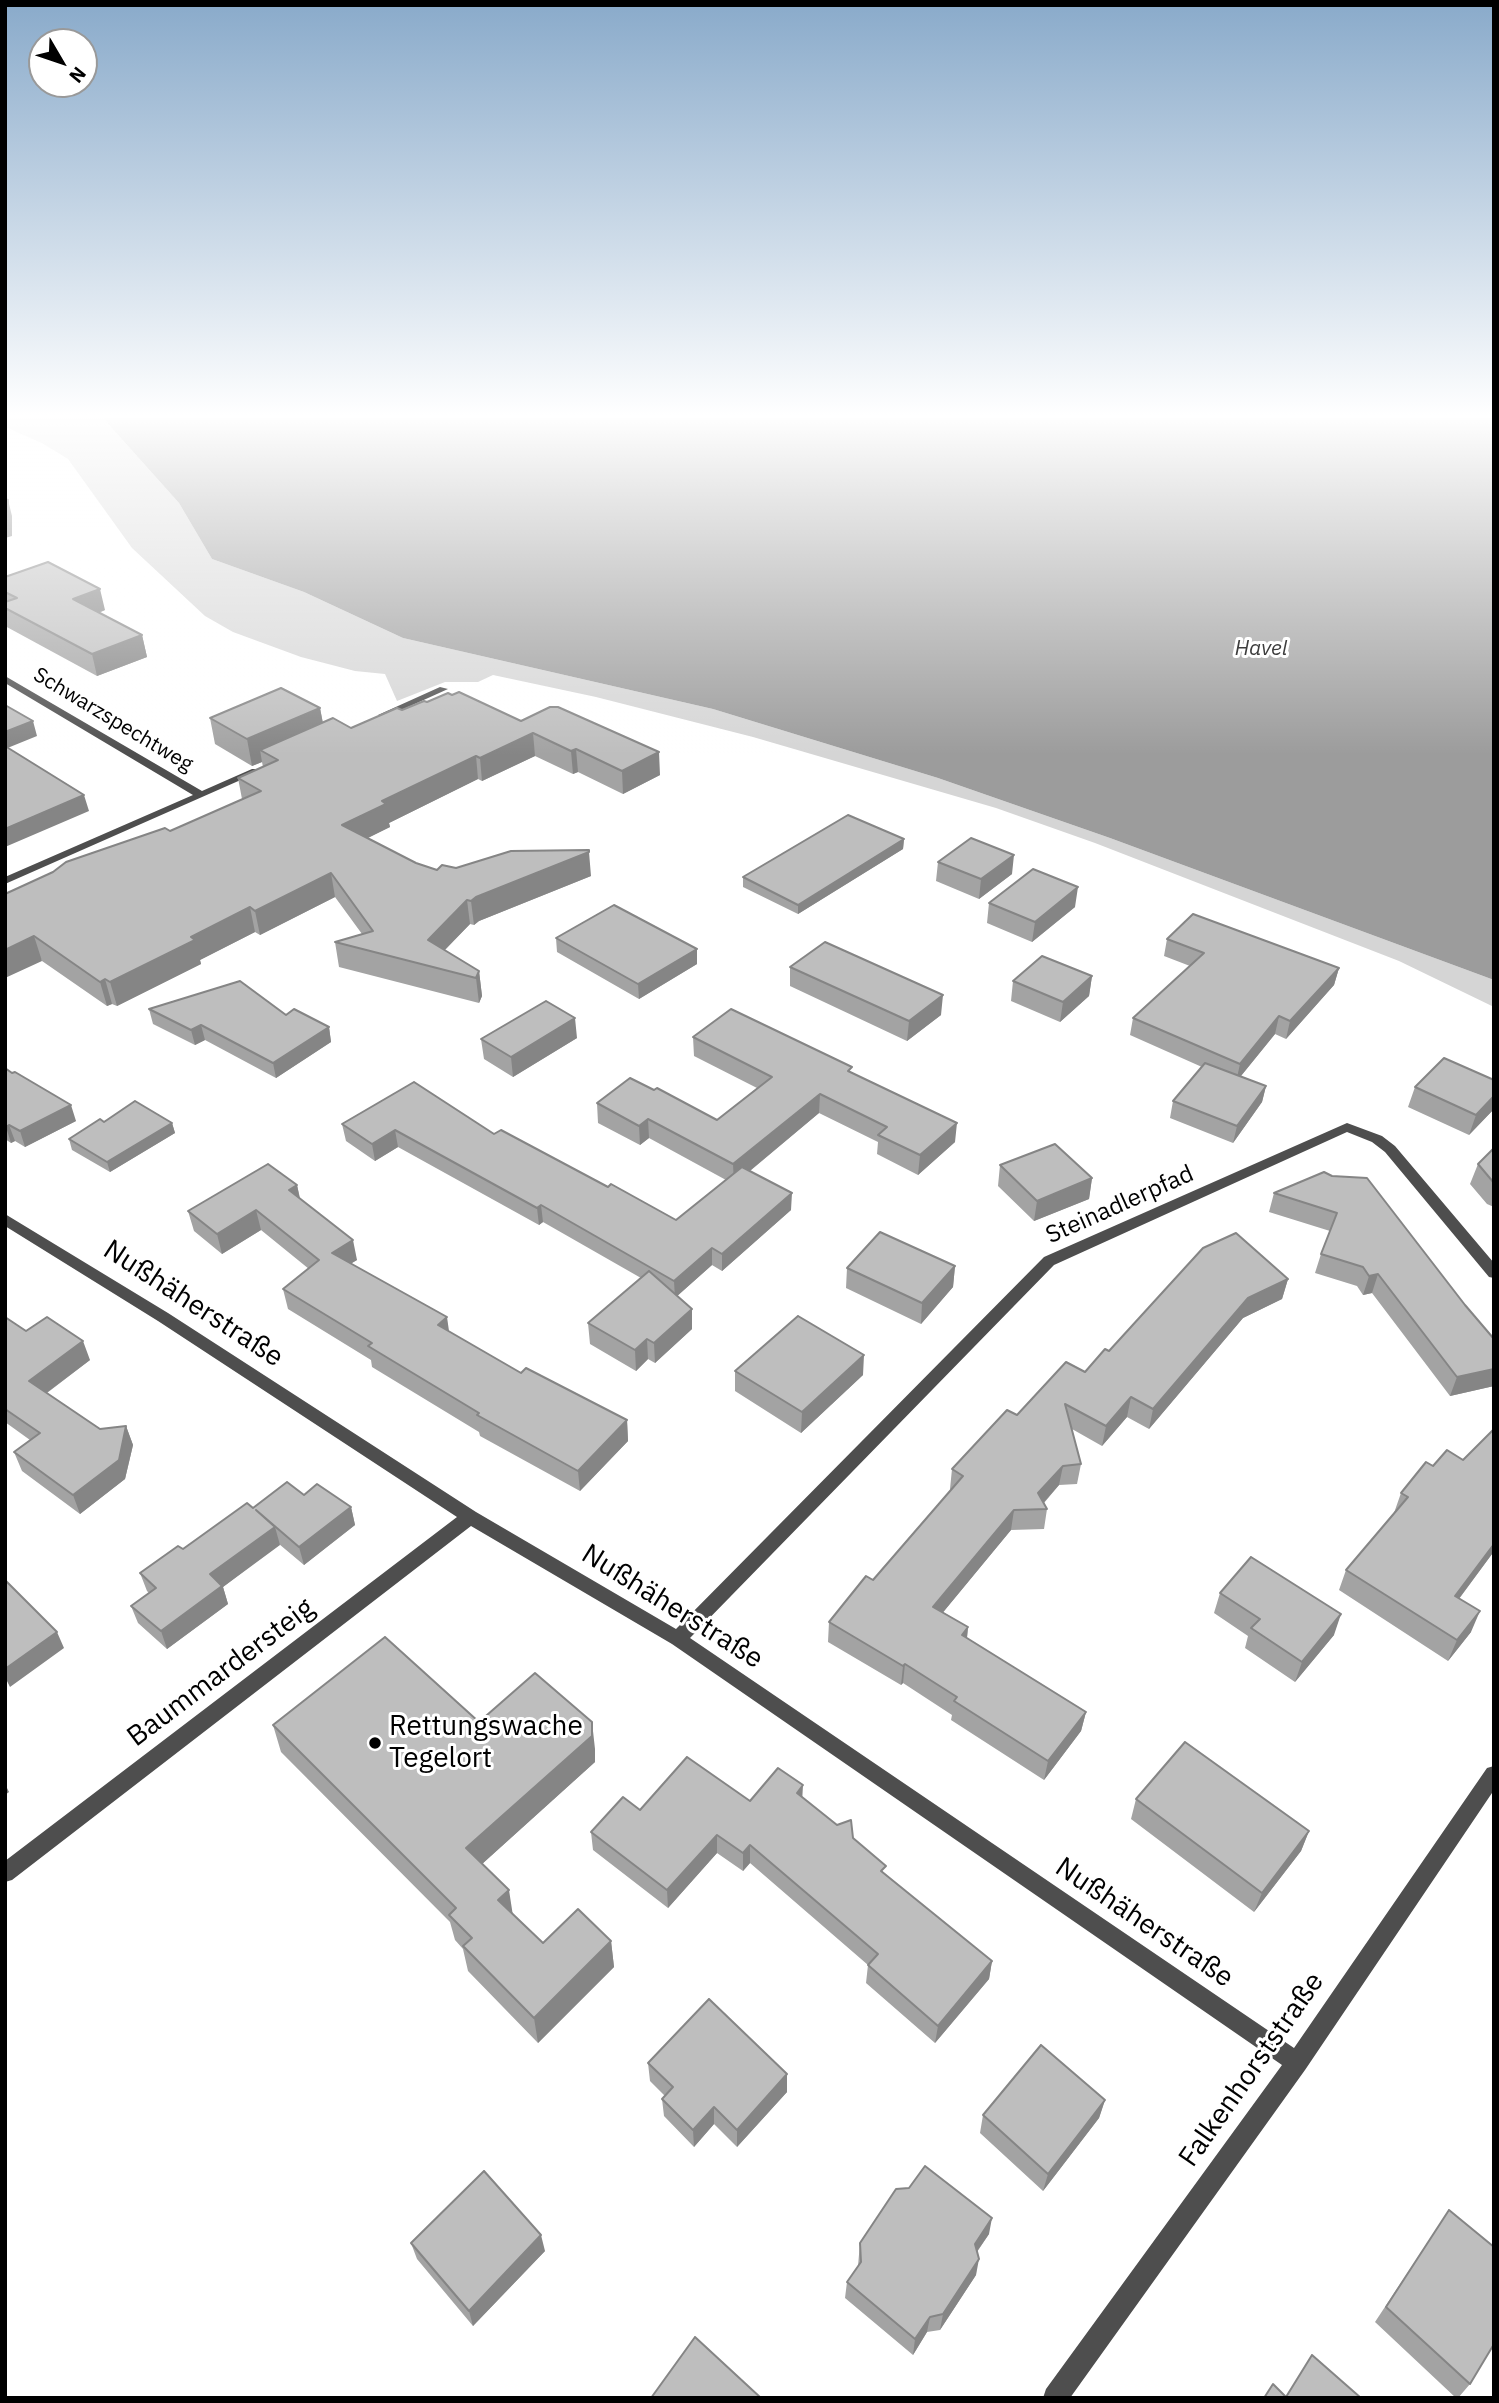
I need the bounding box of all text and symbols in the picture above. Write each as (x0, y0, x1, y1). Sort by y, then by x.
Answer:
north arrow (28, 28, 98, 98)
text: N (64, 62, 91, 88)
water label: Havel (1235, 636, 1287, 662)
street label: Schwarzspechtweg (29, 662, 197, 778)
street label: Steinadlerpfad (1042, 1160, 1198, 1250)
street label: Nußhäherstraße (97, 1233, 289, 1375)
street label: Nußhäherstraße (575, 1538, 769, 1676)
street label: Baummardersteig (121, 1592, 321, 1754)
place label: Rettungswache Tegelort (389, 1710, 583, 1776)
marker: Rettungswache Tegelort (367, 1735, 383, 1751)
street label: Nußhäherstraße (1049, 1851, 1239, 1995)
street label: Falkenhorststraße (1172, 1966, 1332, 2174)

